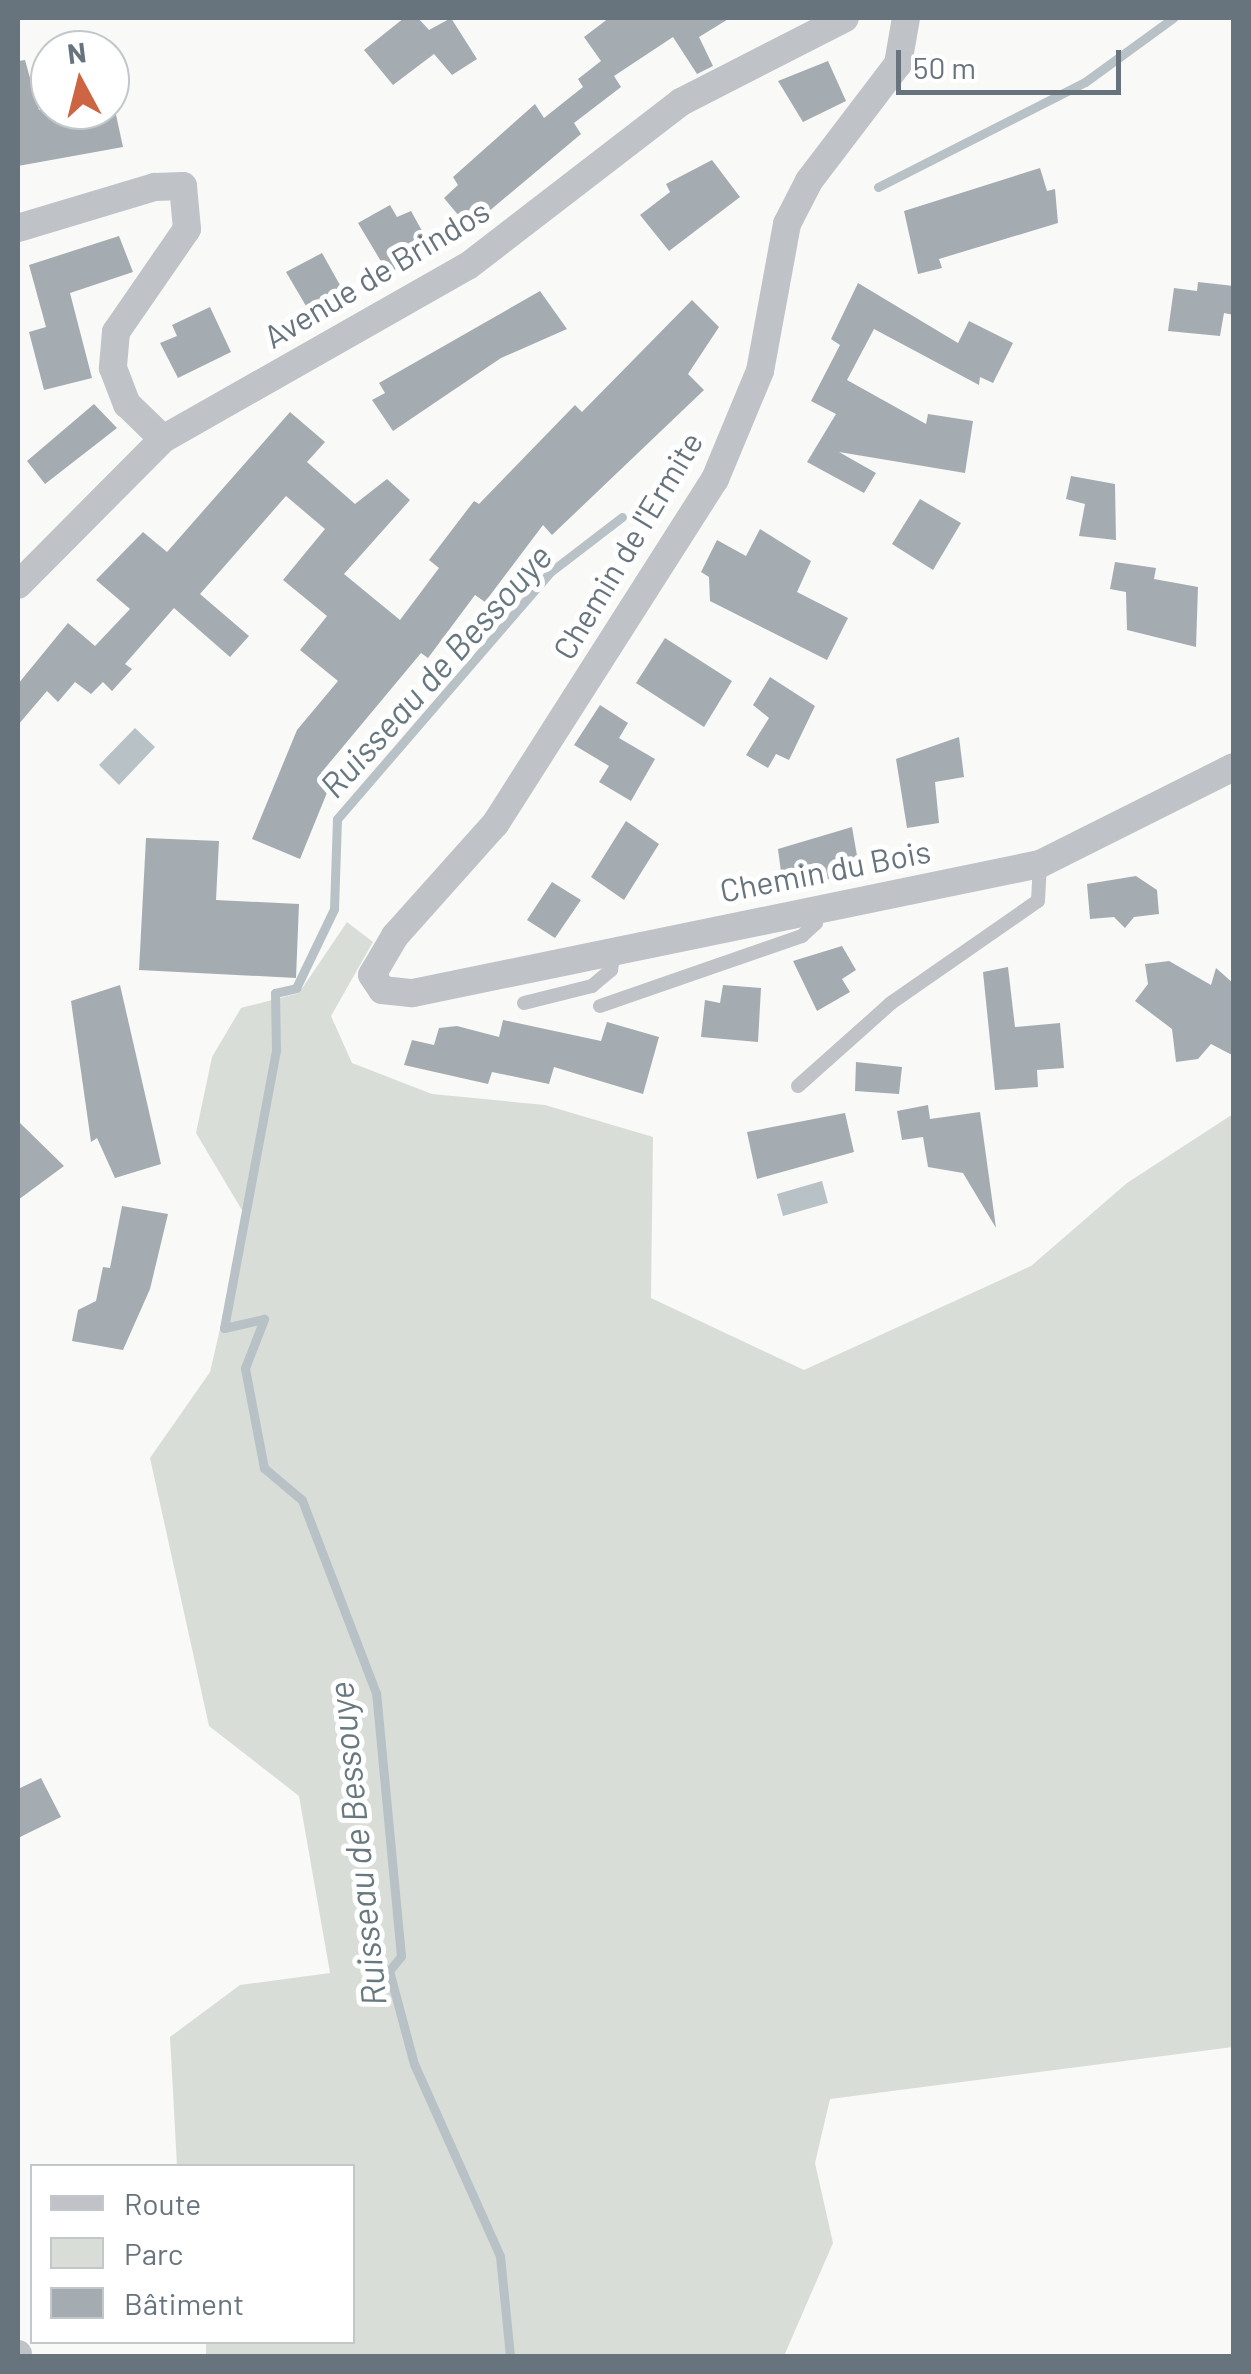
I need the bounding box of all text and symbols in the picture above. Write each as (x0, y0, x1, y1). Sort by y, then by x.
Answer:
north arrow (30, 30, 130, 130)
scale bar (901, 30, 1126, 92)
text: N (65, 34, 88, 70)
text: 50 m (913, 49, 976, 85)
street label: Avenue de Brindos (256, 191, 496, 355)
street label: Chemin de l'Ermite (544, 424, 710, 666)
water label: Ruisseau de Bessouye (310, 535, 560, 805)
street label: Chemin du Bois (716, 831, 934, 909)
water label: Ruisseau de Bessouye (318, 1680, 394, 2008)
legend (30, 2164, 355, 2344)
text: Route (124, 2185, 201, 2221)
text: Parc (124, 2235, 183, 2271)
text: Bâtiment (124, 2285, 244, 2321)

